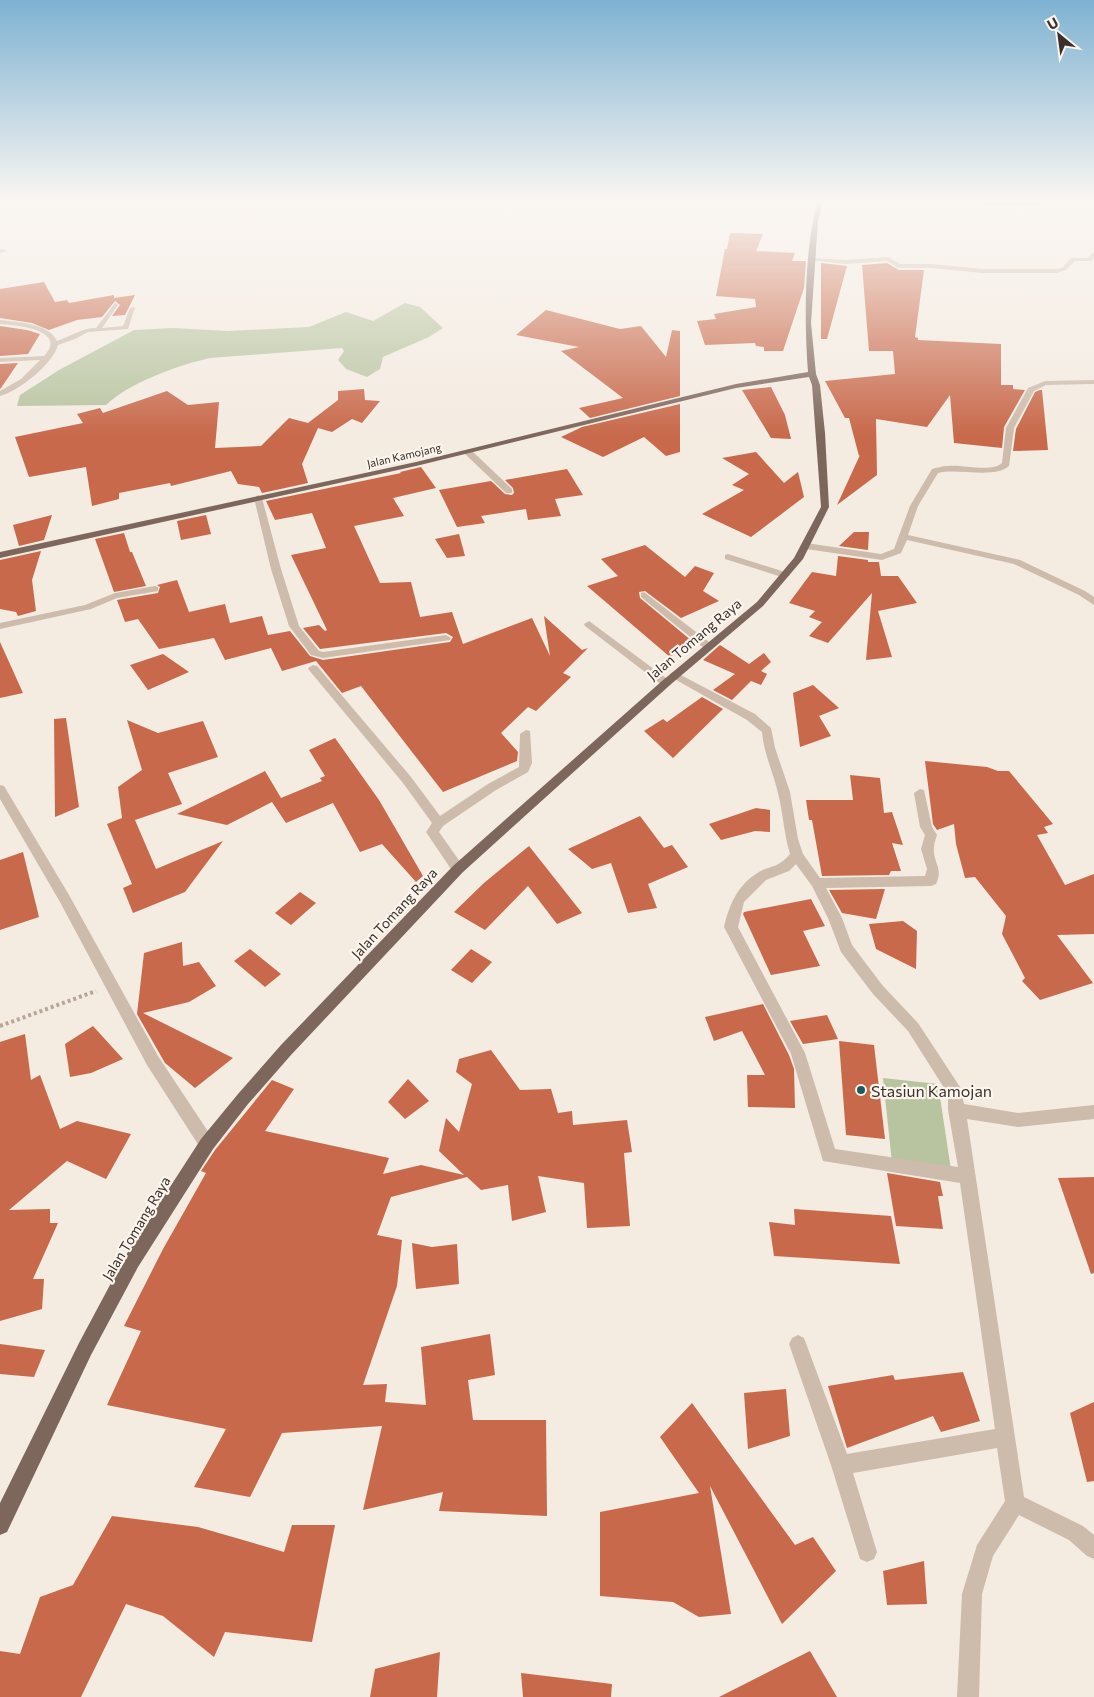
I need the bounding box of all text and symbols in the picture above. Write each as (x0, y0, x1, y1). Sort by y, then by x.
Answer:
north arrow (1034, 10, 1084, 60)
text: U (1044, 13, 1061, 33)
street label: Jalan Kamojang (365, 440, 443, 471)
street label: Jalan Tomang Raya (643, 595, 745, 683)
street label: Jalan Tomang Raya (348, 864, 440, 962)
place label: Stasiun Kamojan (871, 1081, 992, 1100)
marker: Stasiun Kamojan (855, 1084, 867, 1096)
street label: Jalan Tomang Raya (98, 1173, 174, 1283)

